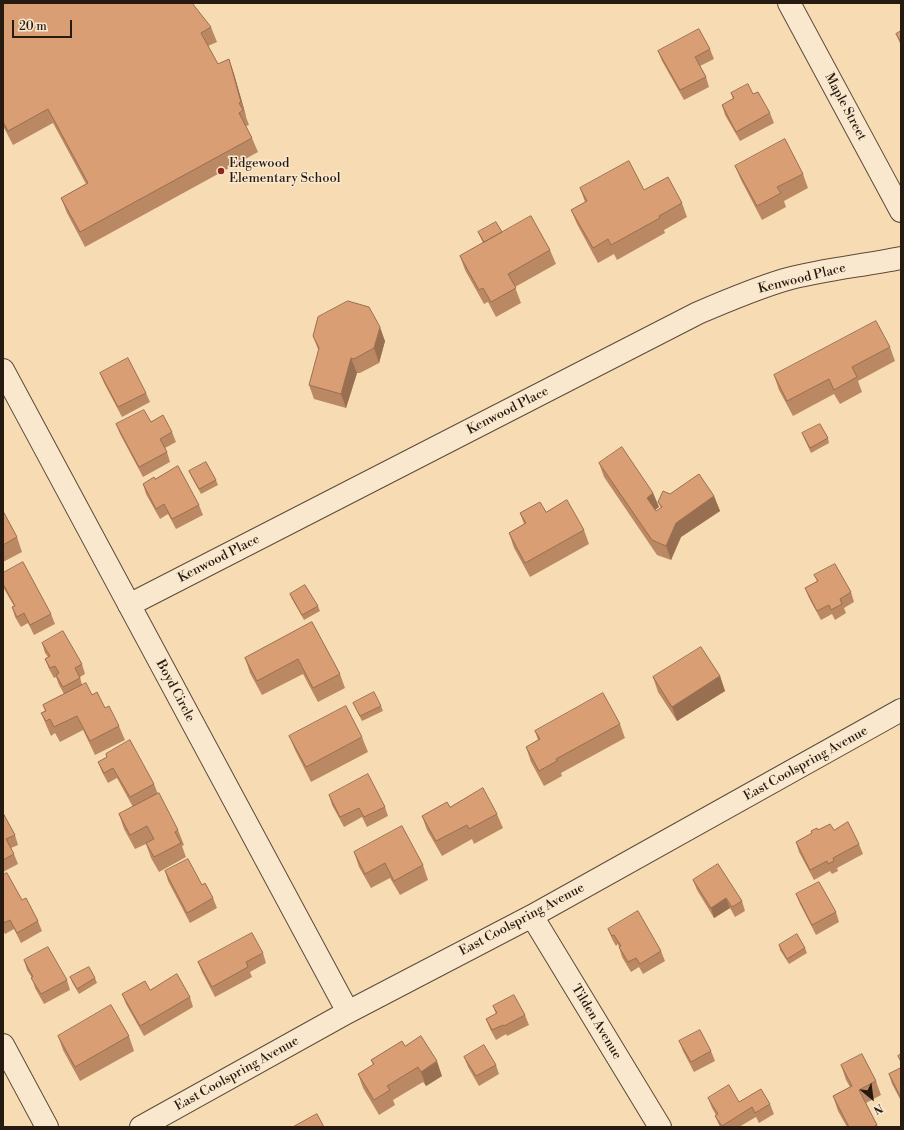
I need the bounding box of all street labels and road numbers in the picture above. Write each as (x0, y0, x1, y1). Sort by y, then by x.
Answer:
street label: Maple Street (821, 71, 869, 143)
street label: Kenwood Place (757, 261, 847, 297)
street label: Kenwood Place (465, 384, 551, 438)
street label: Kenwood Place (176, 532, 262, 586)
street label: Boyd Circle (152, 657, 198, 725)
street label: East Coolspring Avenue (741, 723, 871, 805)
street label: East Coolspring Avenue (457, 880, 587, 960)
street label: Tilden Avenue (568, 982, 624, 1062)
street label: East Coolspring Avenue (172, 1033, 302, 1115)

